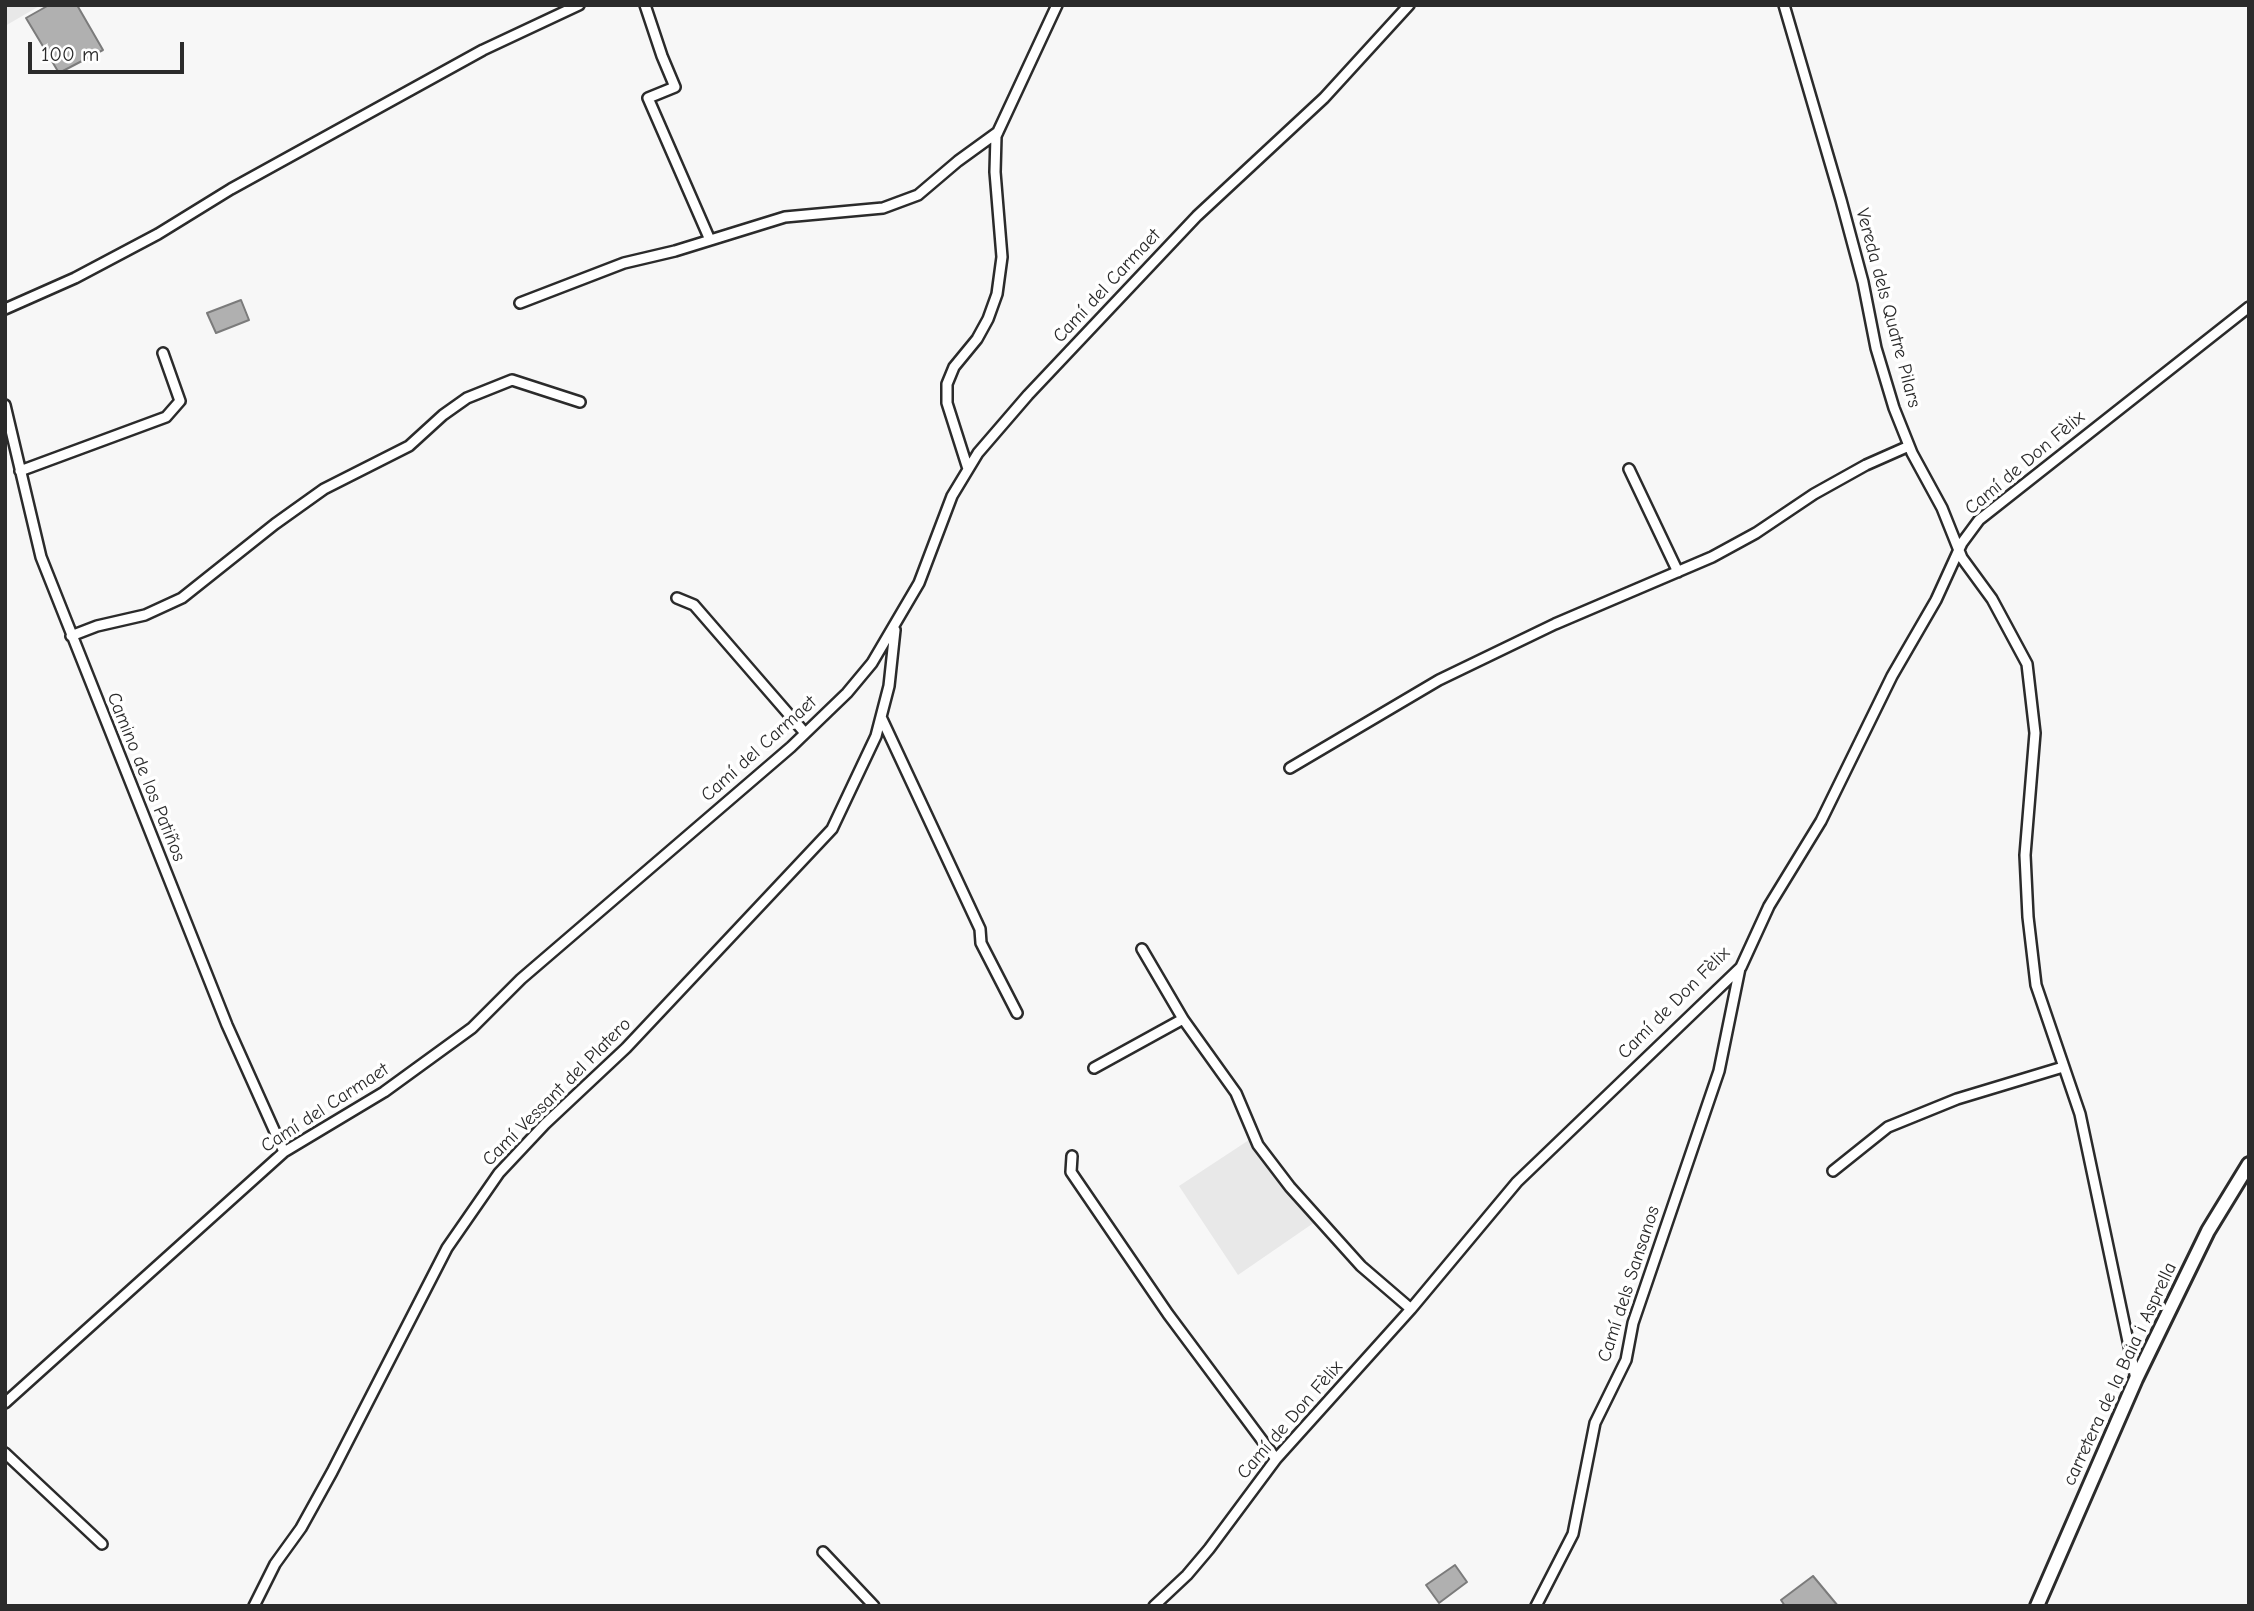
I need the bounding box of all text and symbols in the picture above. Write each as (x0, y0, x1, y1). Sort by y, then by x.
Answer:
scale bar (32, 28, 187, 72)
text: 100 m (41, 42, 99, 66)
street label: Vereda dels Quatre Pilars (1850, 206, 1926, 410)
street label: Camí del Carmaet (1048, 224, 1166, 348)
street label: Camí de Don Fèlix (1960, 406, 2090, 520)
street label: Camino de los Patiños (102, 689, 190, 865)
street label: Camí del Carmaet (697, 691, 821, 807)
street label: Camí de Don Fèlix (1613, 942, 1735, 1064)
street label: Camí Vessant del Platero (478, 1013, 636, 1171)
street label: Camí del Carmaet (257, 1058, 393, 1158)
street label: Camí dels Sansanos (1593, 1203, 1665, 1365)
street label: carretera de la Baia i Asprella (2058, 1259, 2182, 1489)
street label: Camí de Don Fèlix (1232, 1356, 1348, 1484)

